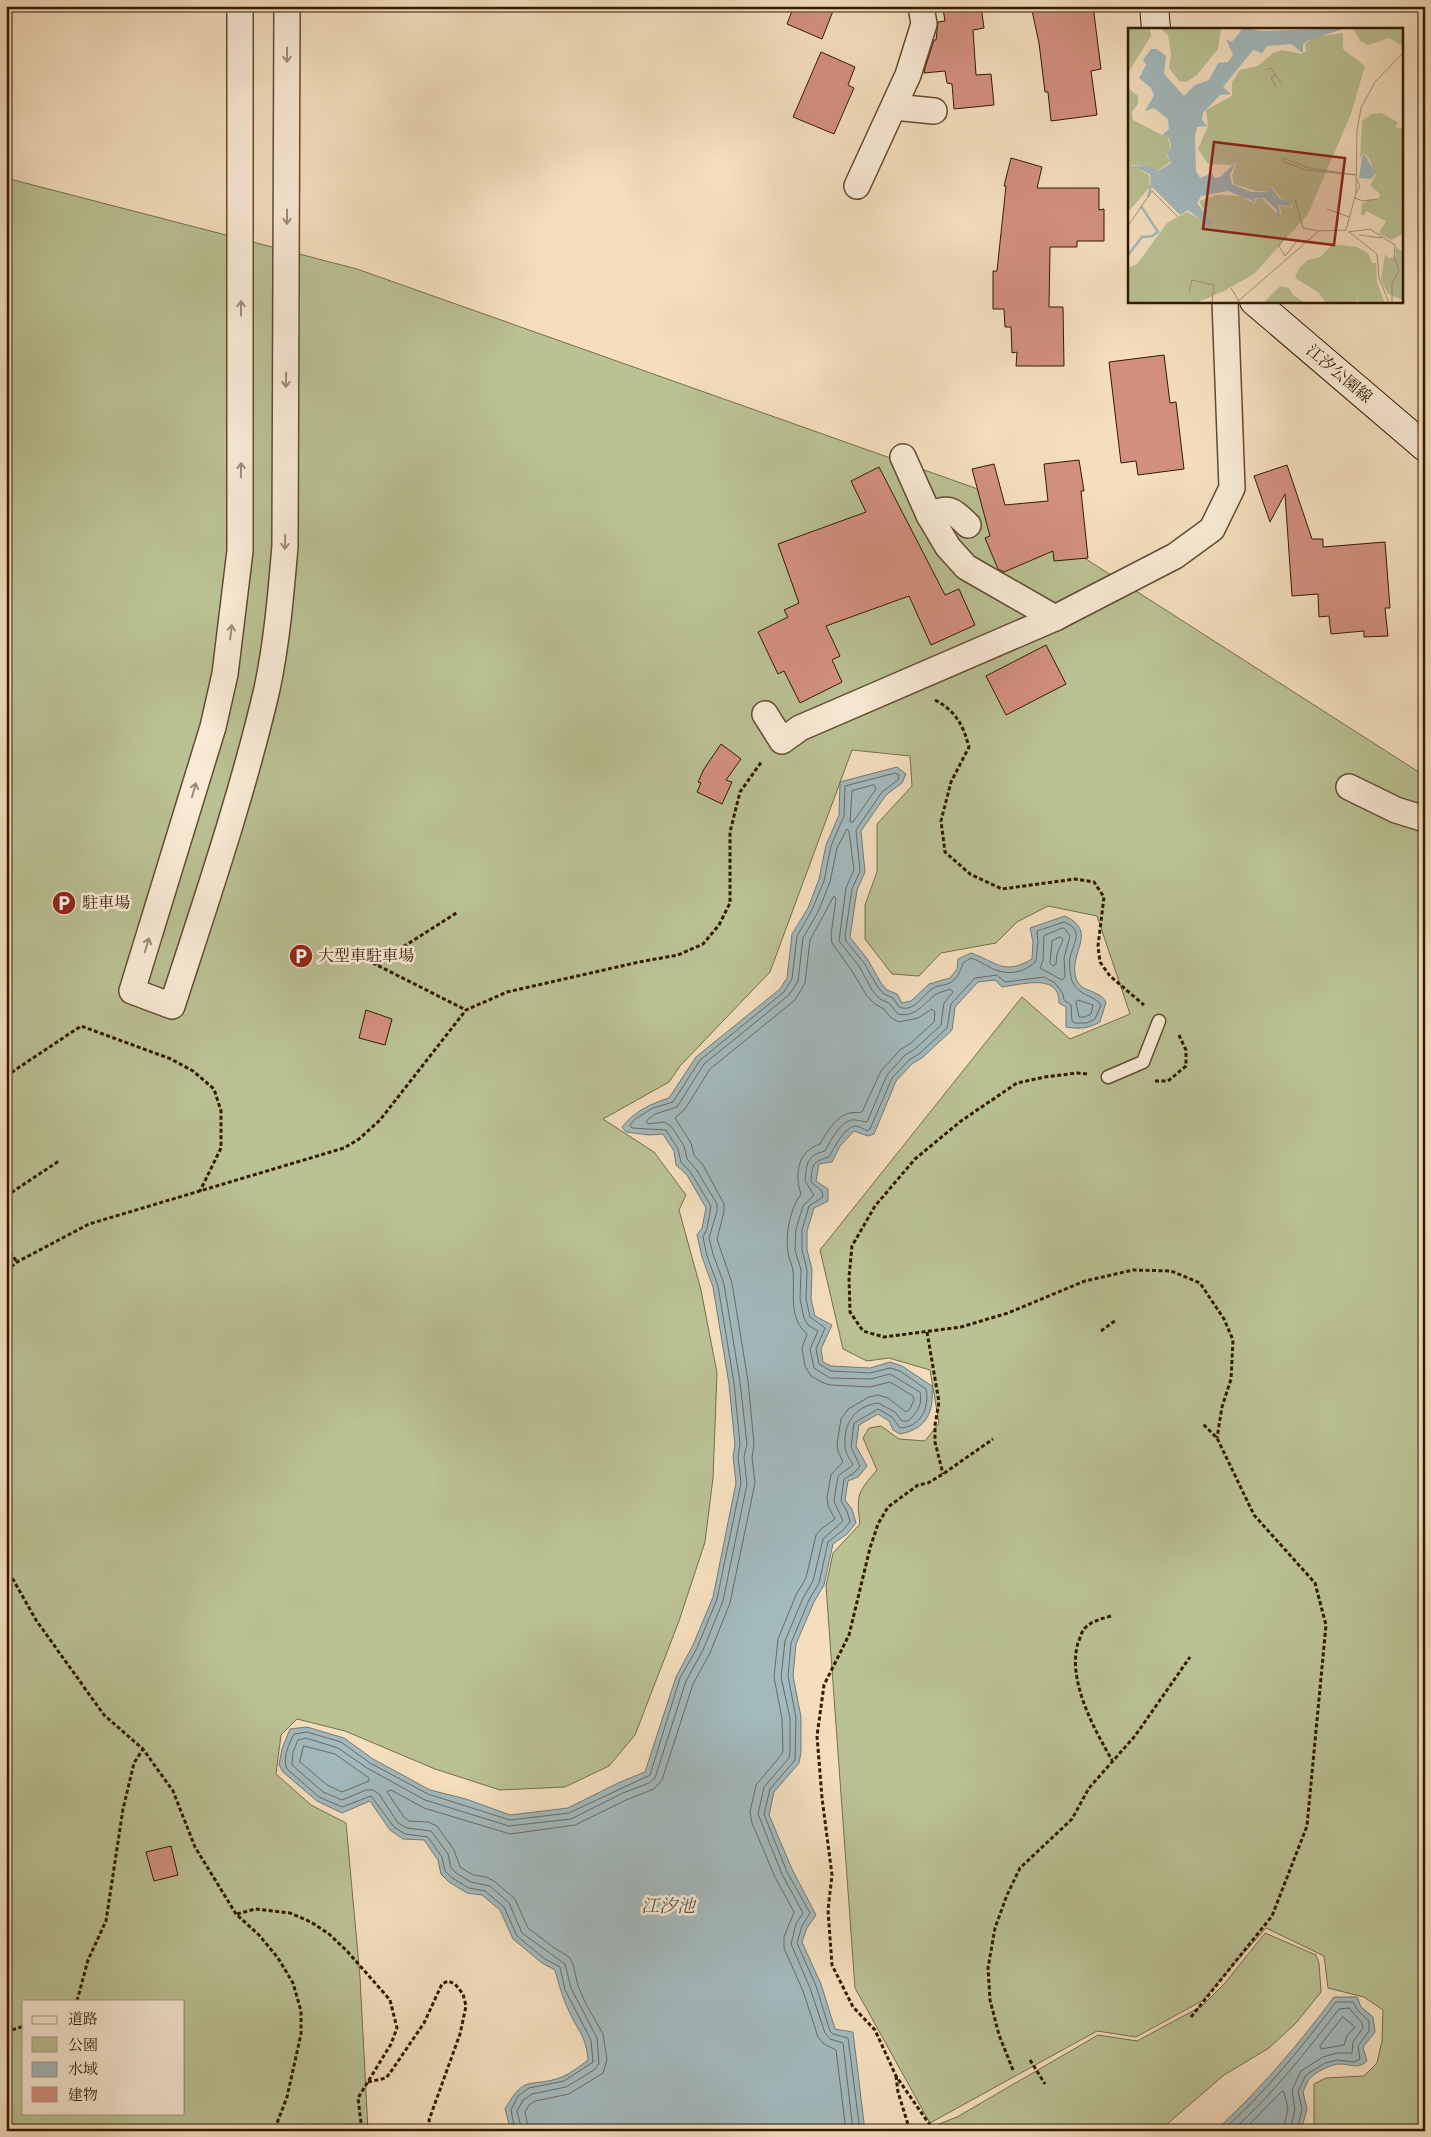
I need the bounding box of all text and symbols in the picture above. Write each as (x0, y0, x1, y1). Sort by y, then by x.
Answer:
inset map (1128, 28, 1404, 302)
one-way arrow (282, 46, 292, 63)
one-way arrow (282, 209, 292, 225)
one-way arrow (236, 300, 246, 316)
street label: 江汐公園線 (1301, 340, 1377, 408)
one-way arrow (281, 372, 291, 388)
one-way arrow (236, 463, 246, 479)
one-way arrow (280, 534, 289, 550)
one-way arrow (226, 625, 236, 641)
one-way arrow (190, 783, 200, 799)
parking icon: 駐車場 (51, 890, 77, 916)
place label: 駐車場 (82, 892, 130, 914)
one-way arrow (142, 937, 152, 953)
parking icon: 大型車駐車場 (288, 943, 314, 969)
place label: 大型車駐車場 (318, 945, 414, 967)
water label: 江汐池 (641, 1894, 697, 1919)
legend (22, 2000, 185, 2114)
text: 道路 (68, 2009, 98, 2029)
text: 公園 (68, 2035, 98, 2055)
text: 水域 (68, 2059, 98, 2079)
text: 建物 (68, 2085, 98, 2105)

